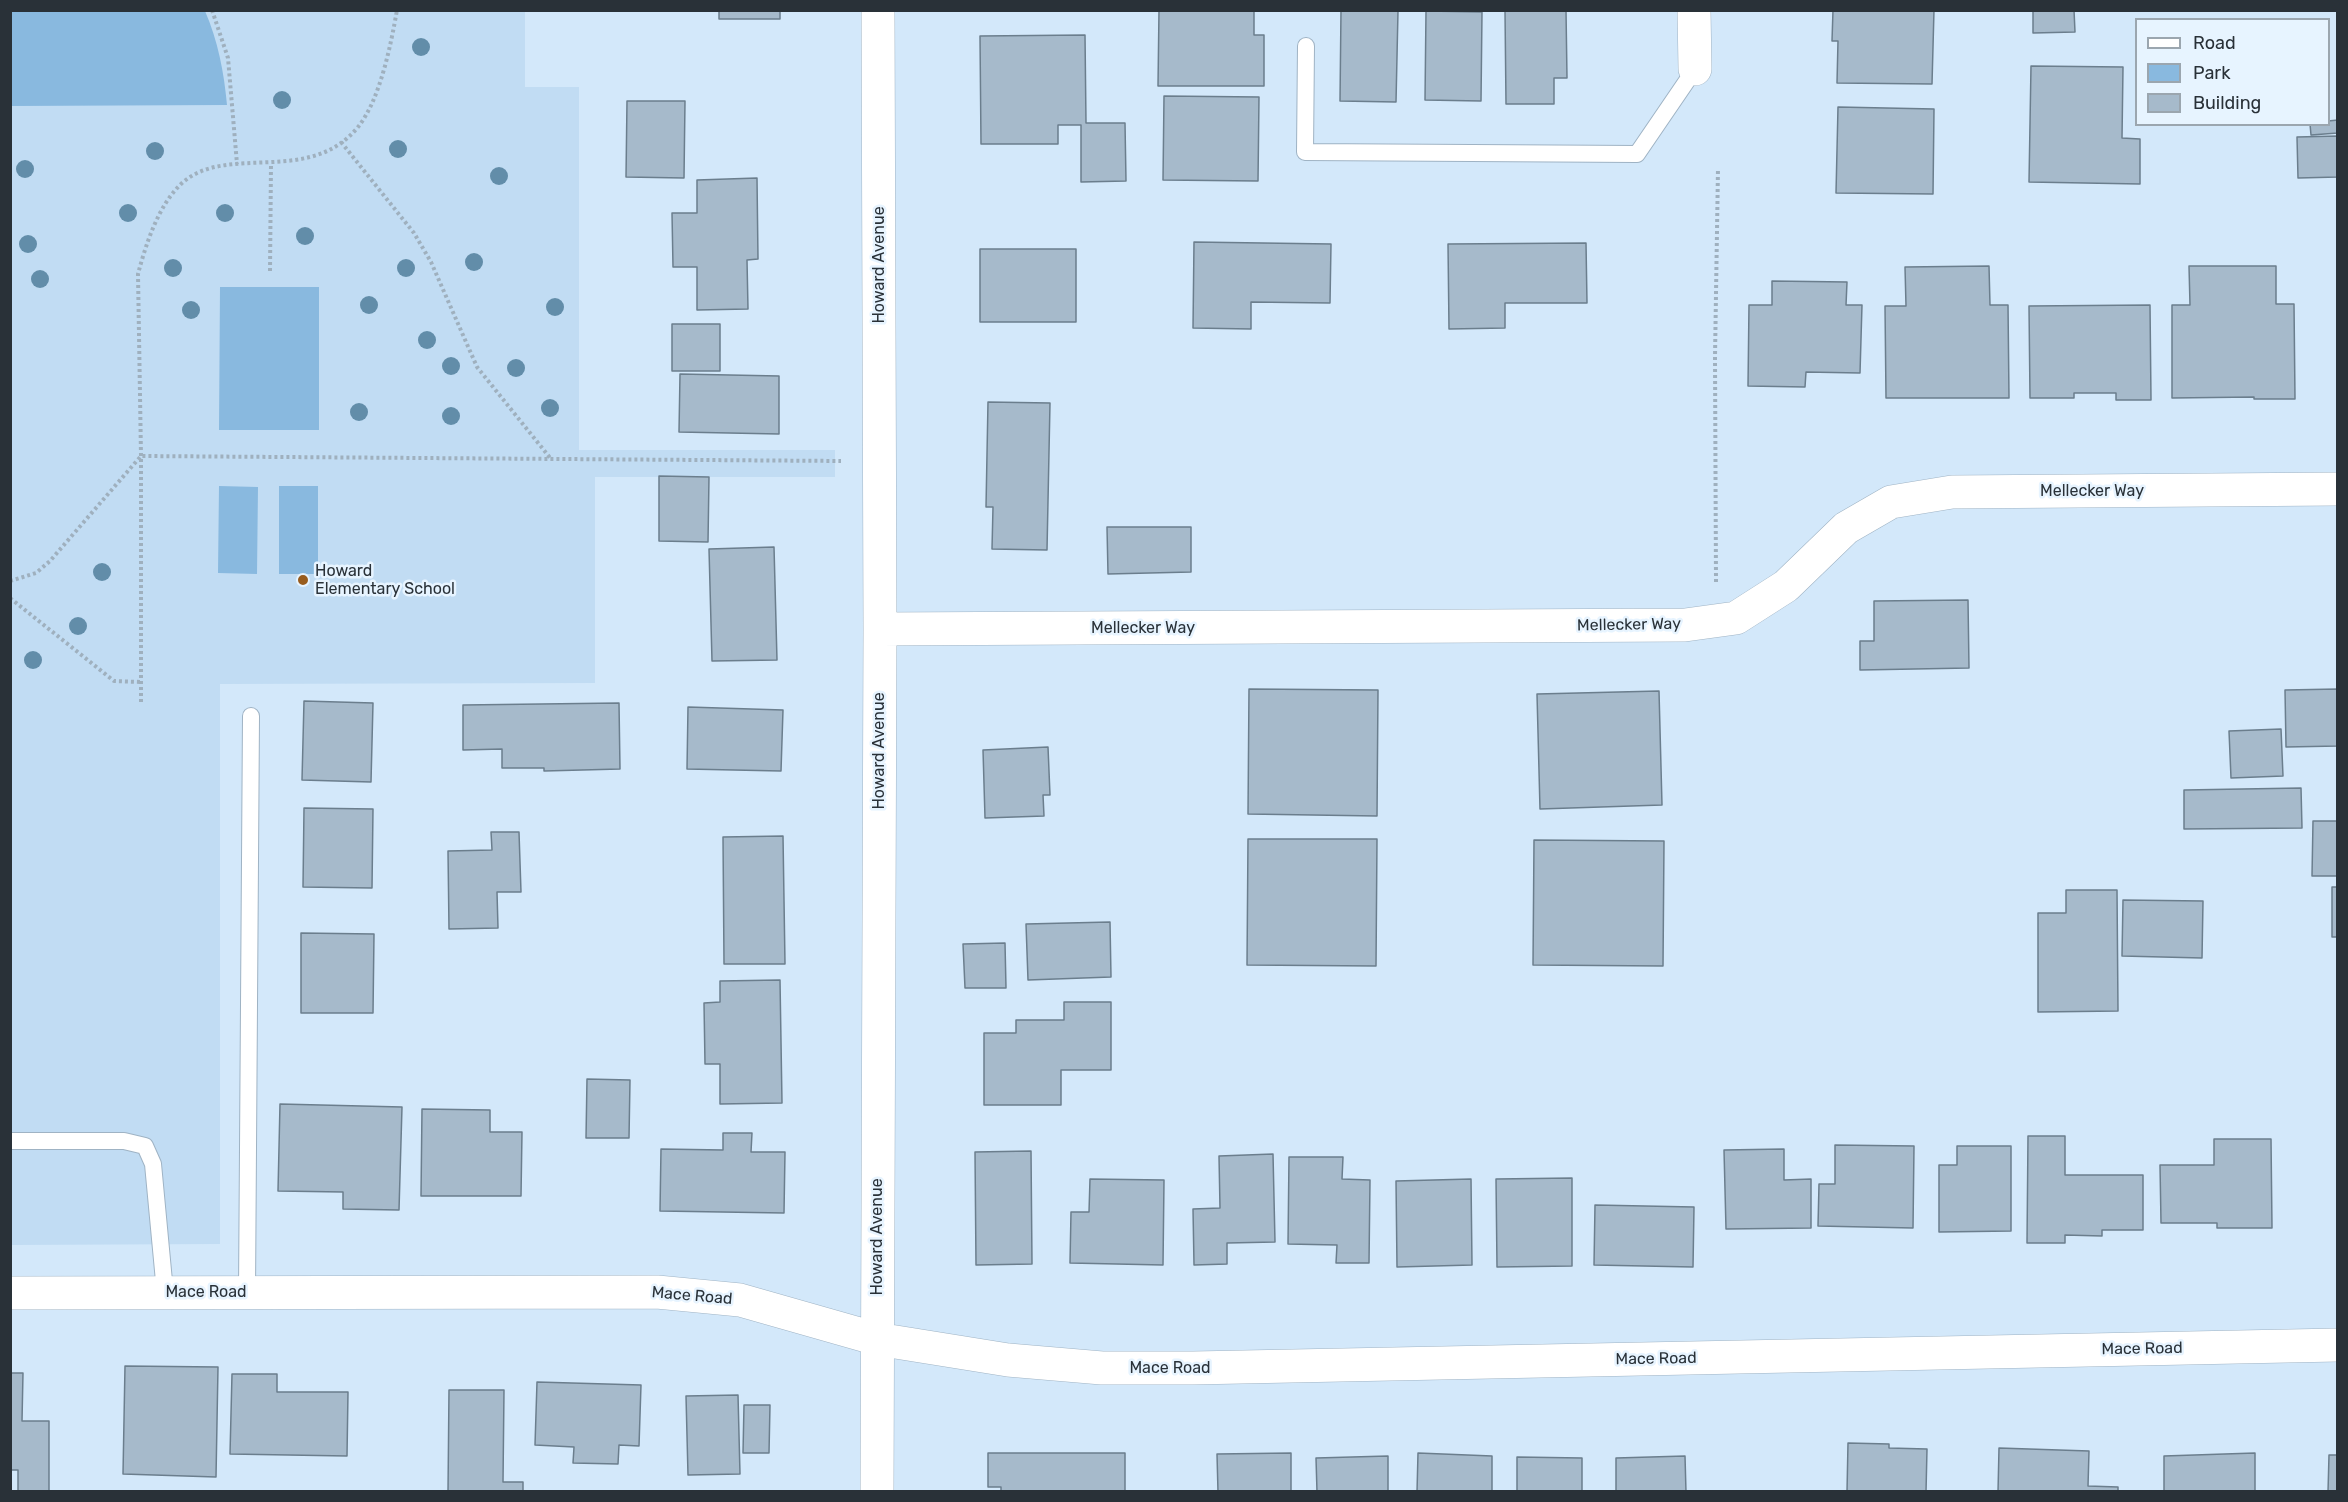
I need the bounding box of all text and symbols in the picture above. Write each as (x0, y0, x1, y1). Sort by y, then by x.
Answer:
legend (2135, 18, 2330, 126)
text: Road (2193, 32, 2236, 54)
text: Park (2193, 62, 2230, 84)
text: Building (2193, 92, 2261, 114)
street label: Howard Avenue (869, 206, 889, 324)
street label: Mellecker Way (2040, 481, 2144, 501)
place label: Howard Elementary School (315, 561, 455, 599)
marker: Howard Elementary School (296, 573, 310, 587)
street label: Mellecker Way (1577, 614, 1681, 636)
street label: Mellecker Way (1091, 618, 1195, 638)
street label: Howard Avenue (869, 692, 889, 810)
street label: Howard Avenue (867, 1178, 887, 1296)
street label: Mace Road (165, 1282, 247, 1302)
street label: Mace Road (651, 1283, 733, 1309)
street label: Mace Road (2101, 1339, 2183, 1359)
street label: Mace Road (1615, 1349, 1697, 1369)
street label: Mace Road (1129, 1358, 1211, 1378)

